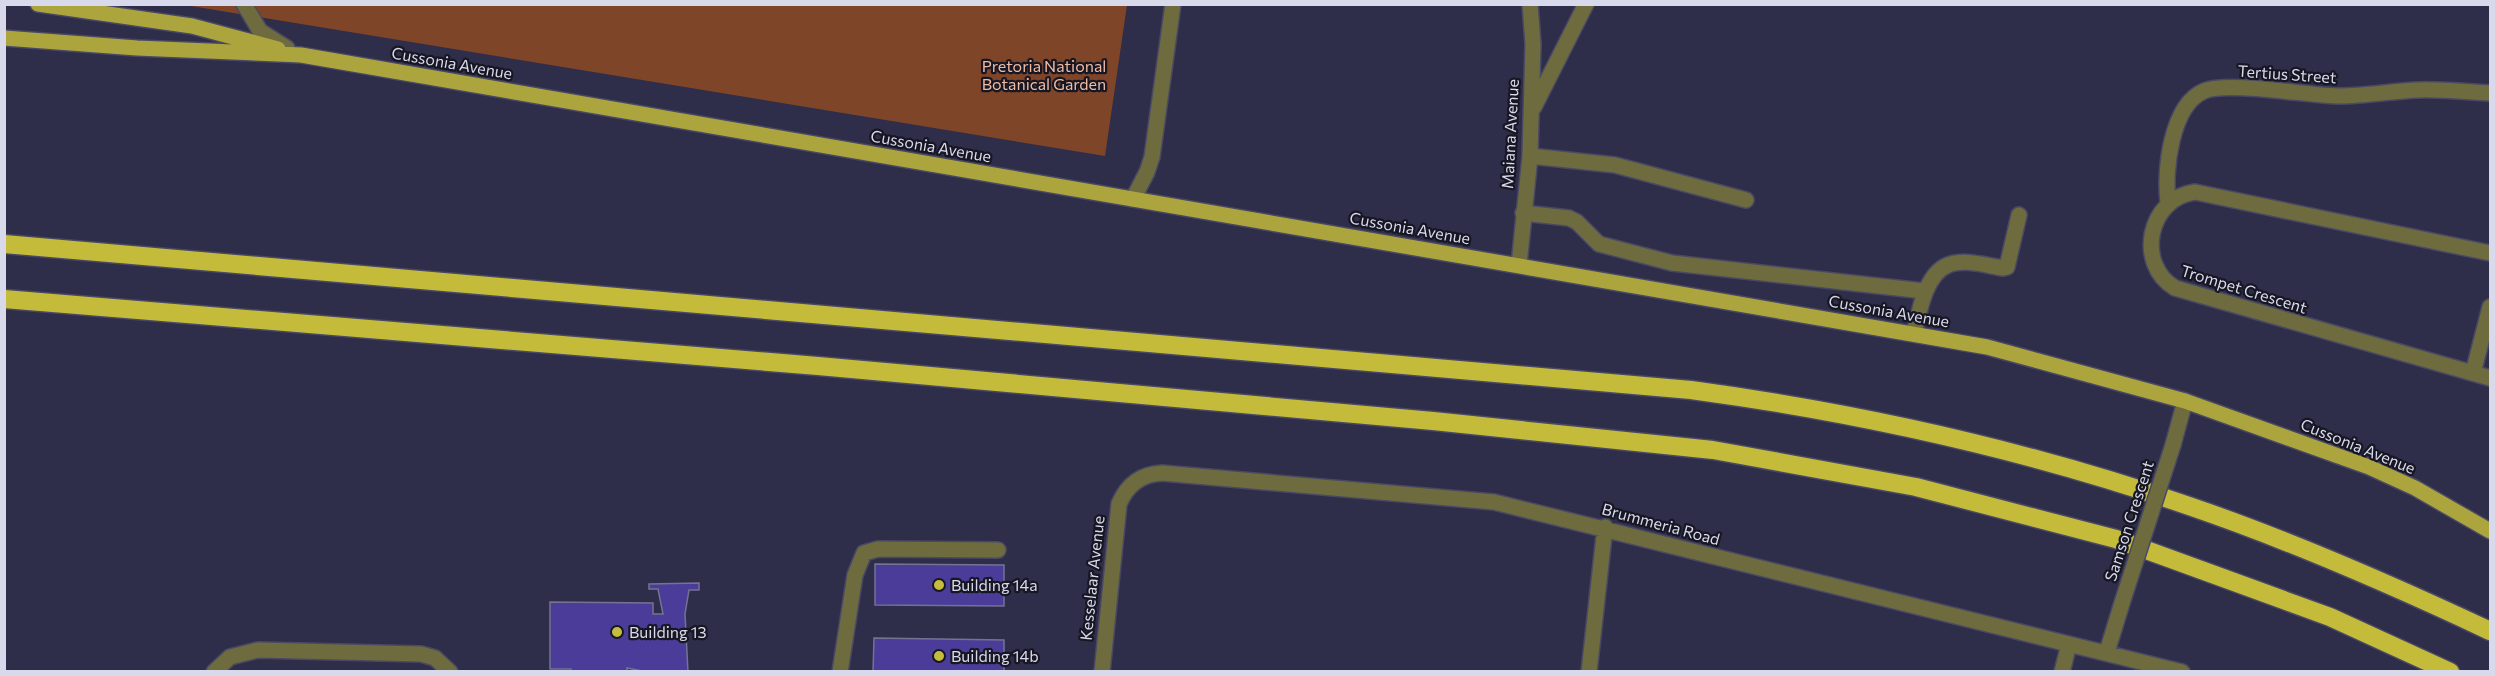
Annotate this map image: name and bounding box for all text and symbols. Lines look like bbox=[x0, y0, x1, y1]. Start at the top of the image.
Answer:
street label: Cussonia Avenue bbox=[390, 43, 514, 82]
park label: Pretoria National Botanical Garden bbox=[982, 56, 1106, 93]
street label: Tertius Street bbox=[2237, 61, 2338, 86]
street label: Maiana Avenue bbox=[1497, 79, 1522, 189]
street label: Cussonia Avenue bbox=[869, 126, 993, 165]
street label: Cussonia Avenue bbox=[1348, 208, 1472, 247]
street label: Trompet Crescent bbox=[2179, 260, 2310, 317]
street label: Cussonia Avenue bbox=[1827, 291, 1951, 330]
street label: Cussonia Avenue bbox=[2298, 414, 2418, 477]
street label: Samson Crescent bbox=[2100, 458, 2157, 584]
street label: Brummeria Road bbox=[1600, 499, 1722, 548]
street label: Kesselaar Avenue bbox=[1076, 515, 1107, 641]
place label: Building 14a bbox=[951, 575, 1038, 594]
marker: Building 14a bbox=[932, 578, 946, 592]
place label: Building 13 bbox=[629, 622, 707, 641]
marker: Building 13 bbox=[610, 625, 624, 639]
place label: Building 14b bbox=[951, 646, 1039, 665]
marker: Building 14b bbox=[932, 649, 946, 663]

